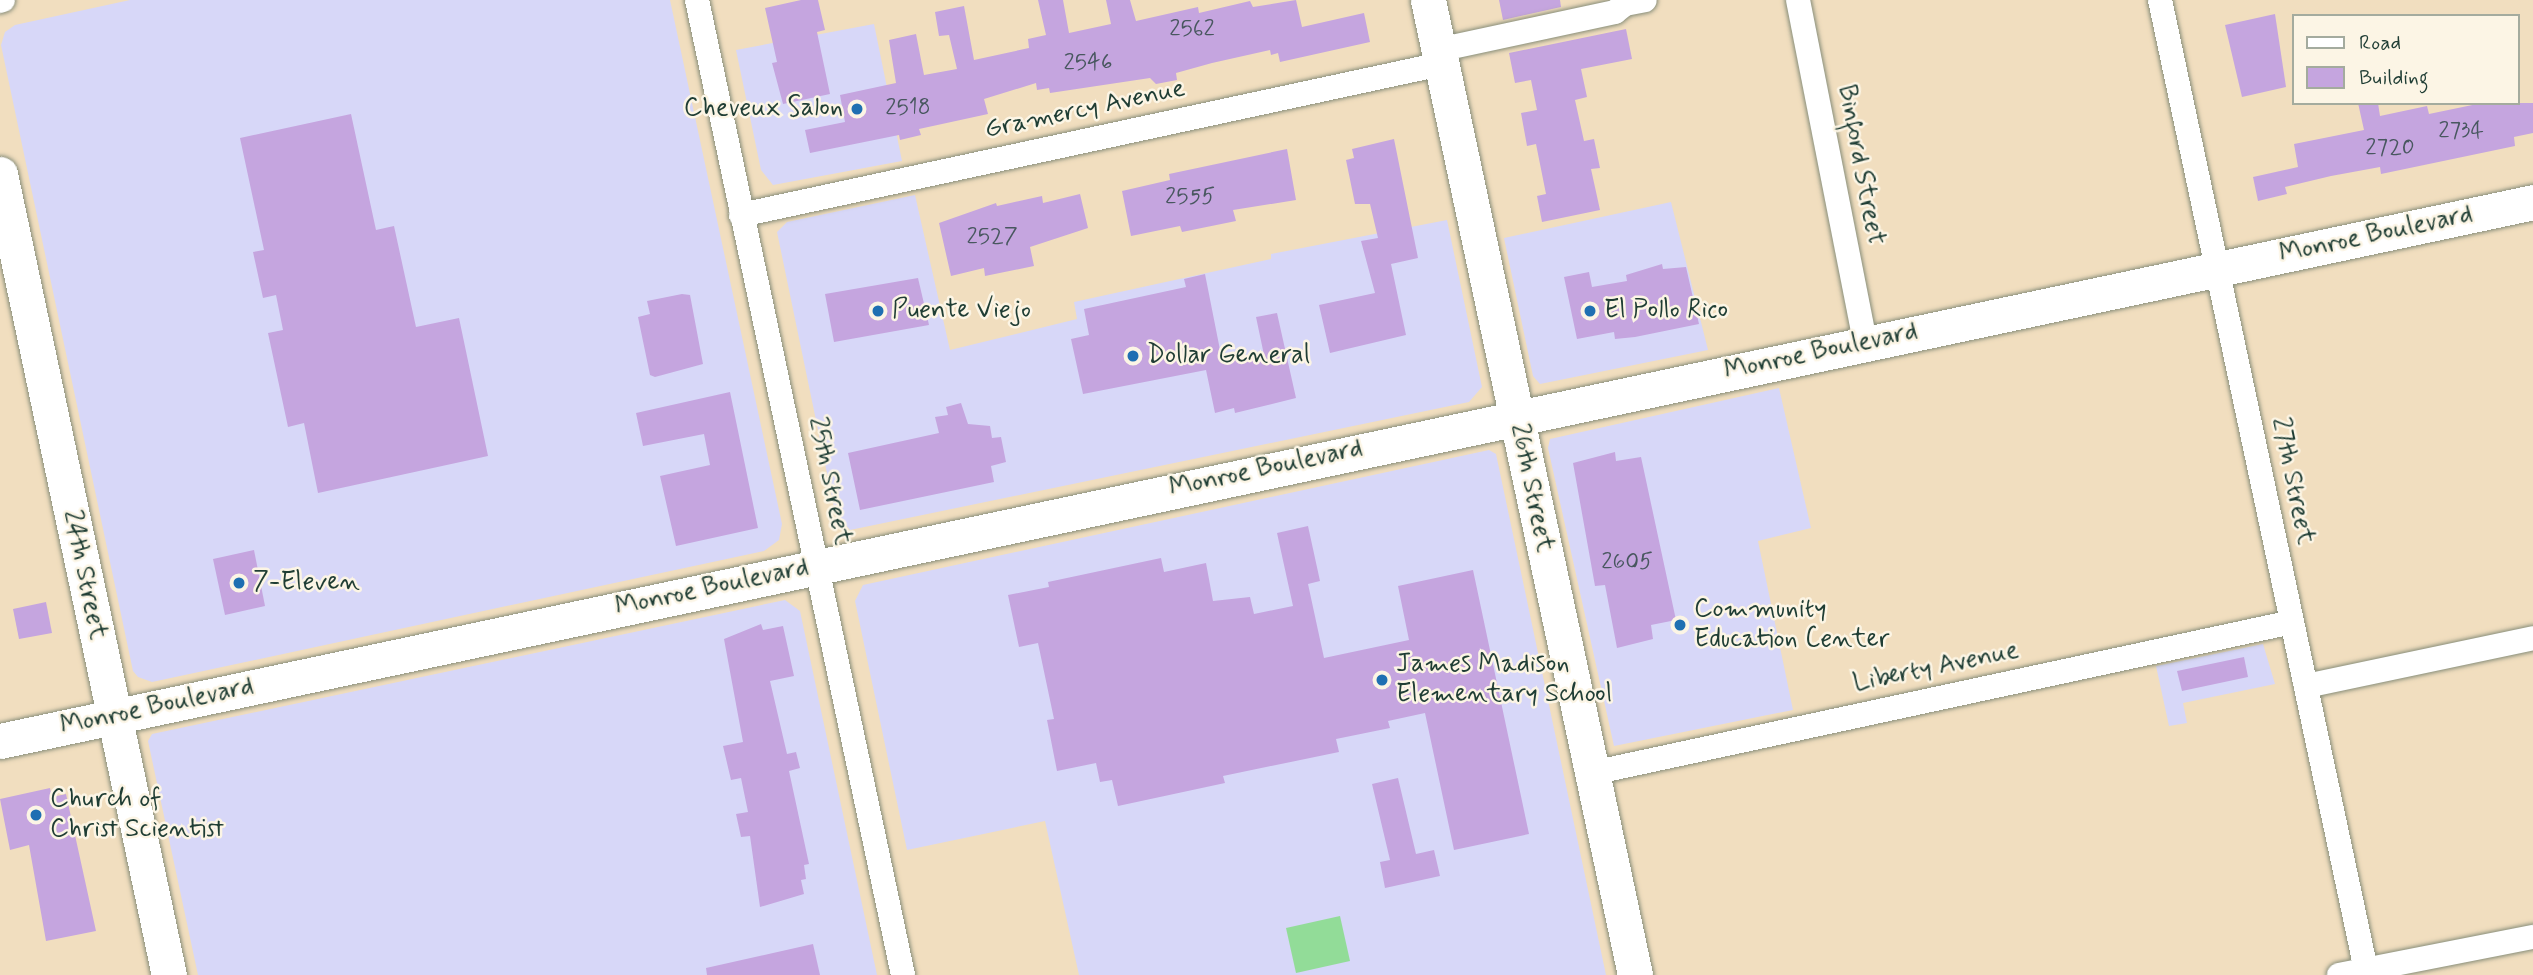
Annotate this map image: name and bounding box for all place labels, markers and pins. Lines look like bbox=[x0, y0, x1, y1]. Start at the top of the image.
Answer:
place label: Cheveux Salon bbox=[674, 93, 843, 125]
marker: Cheveux Salon bbox=[849, 101, 865, 117]
place label: Puente Viejo bbox=[892, 295, 1031, 327]
place label: El Pollo Rico bbox=[1604, 295, 1729, 327]
marker: Puente Viejo bbox=[870, 303, 886, 319]
marker: El Pollo Rico bbox=[1582, 303, 1598, 319]
place label: Dollar General bbox=[1147, 340, 1308, 372]
marker: Dollar General bbox=[1125, 348, 1141, 364]
place label: 7-Eleven bbox=[253, 567, 360, 599]
marker: 7-Eleven bbox=[231, 575, 247, 591]
place label: Community Education Center bbox=[1694, 594, 1885, 656]
marker: Community Education Center bbox=[1672, 617, 1688, 633]
place label: James Madison Elementary School bbox=[1396, 649, 1612, 710]
marker: James Madison Elementary School bbox=[1374, 672, 1390, 688]
place label: Church of Christ Scientist bbox=[50, 784, 224, 846]
marker: Church of Christ Scientist bbox=[28, 807, 44, 823]

